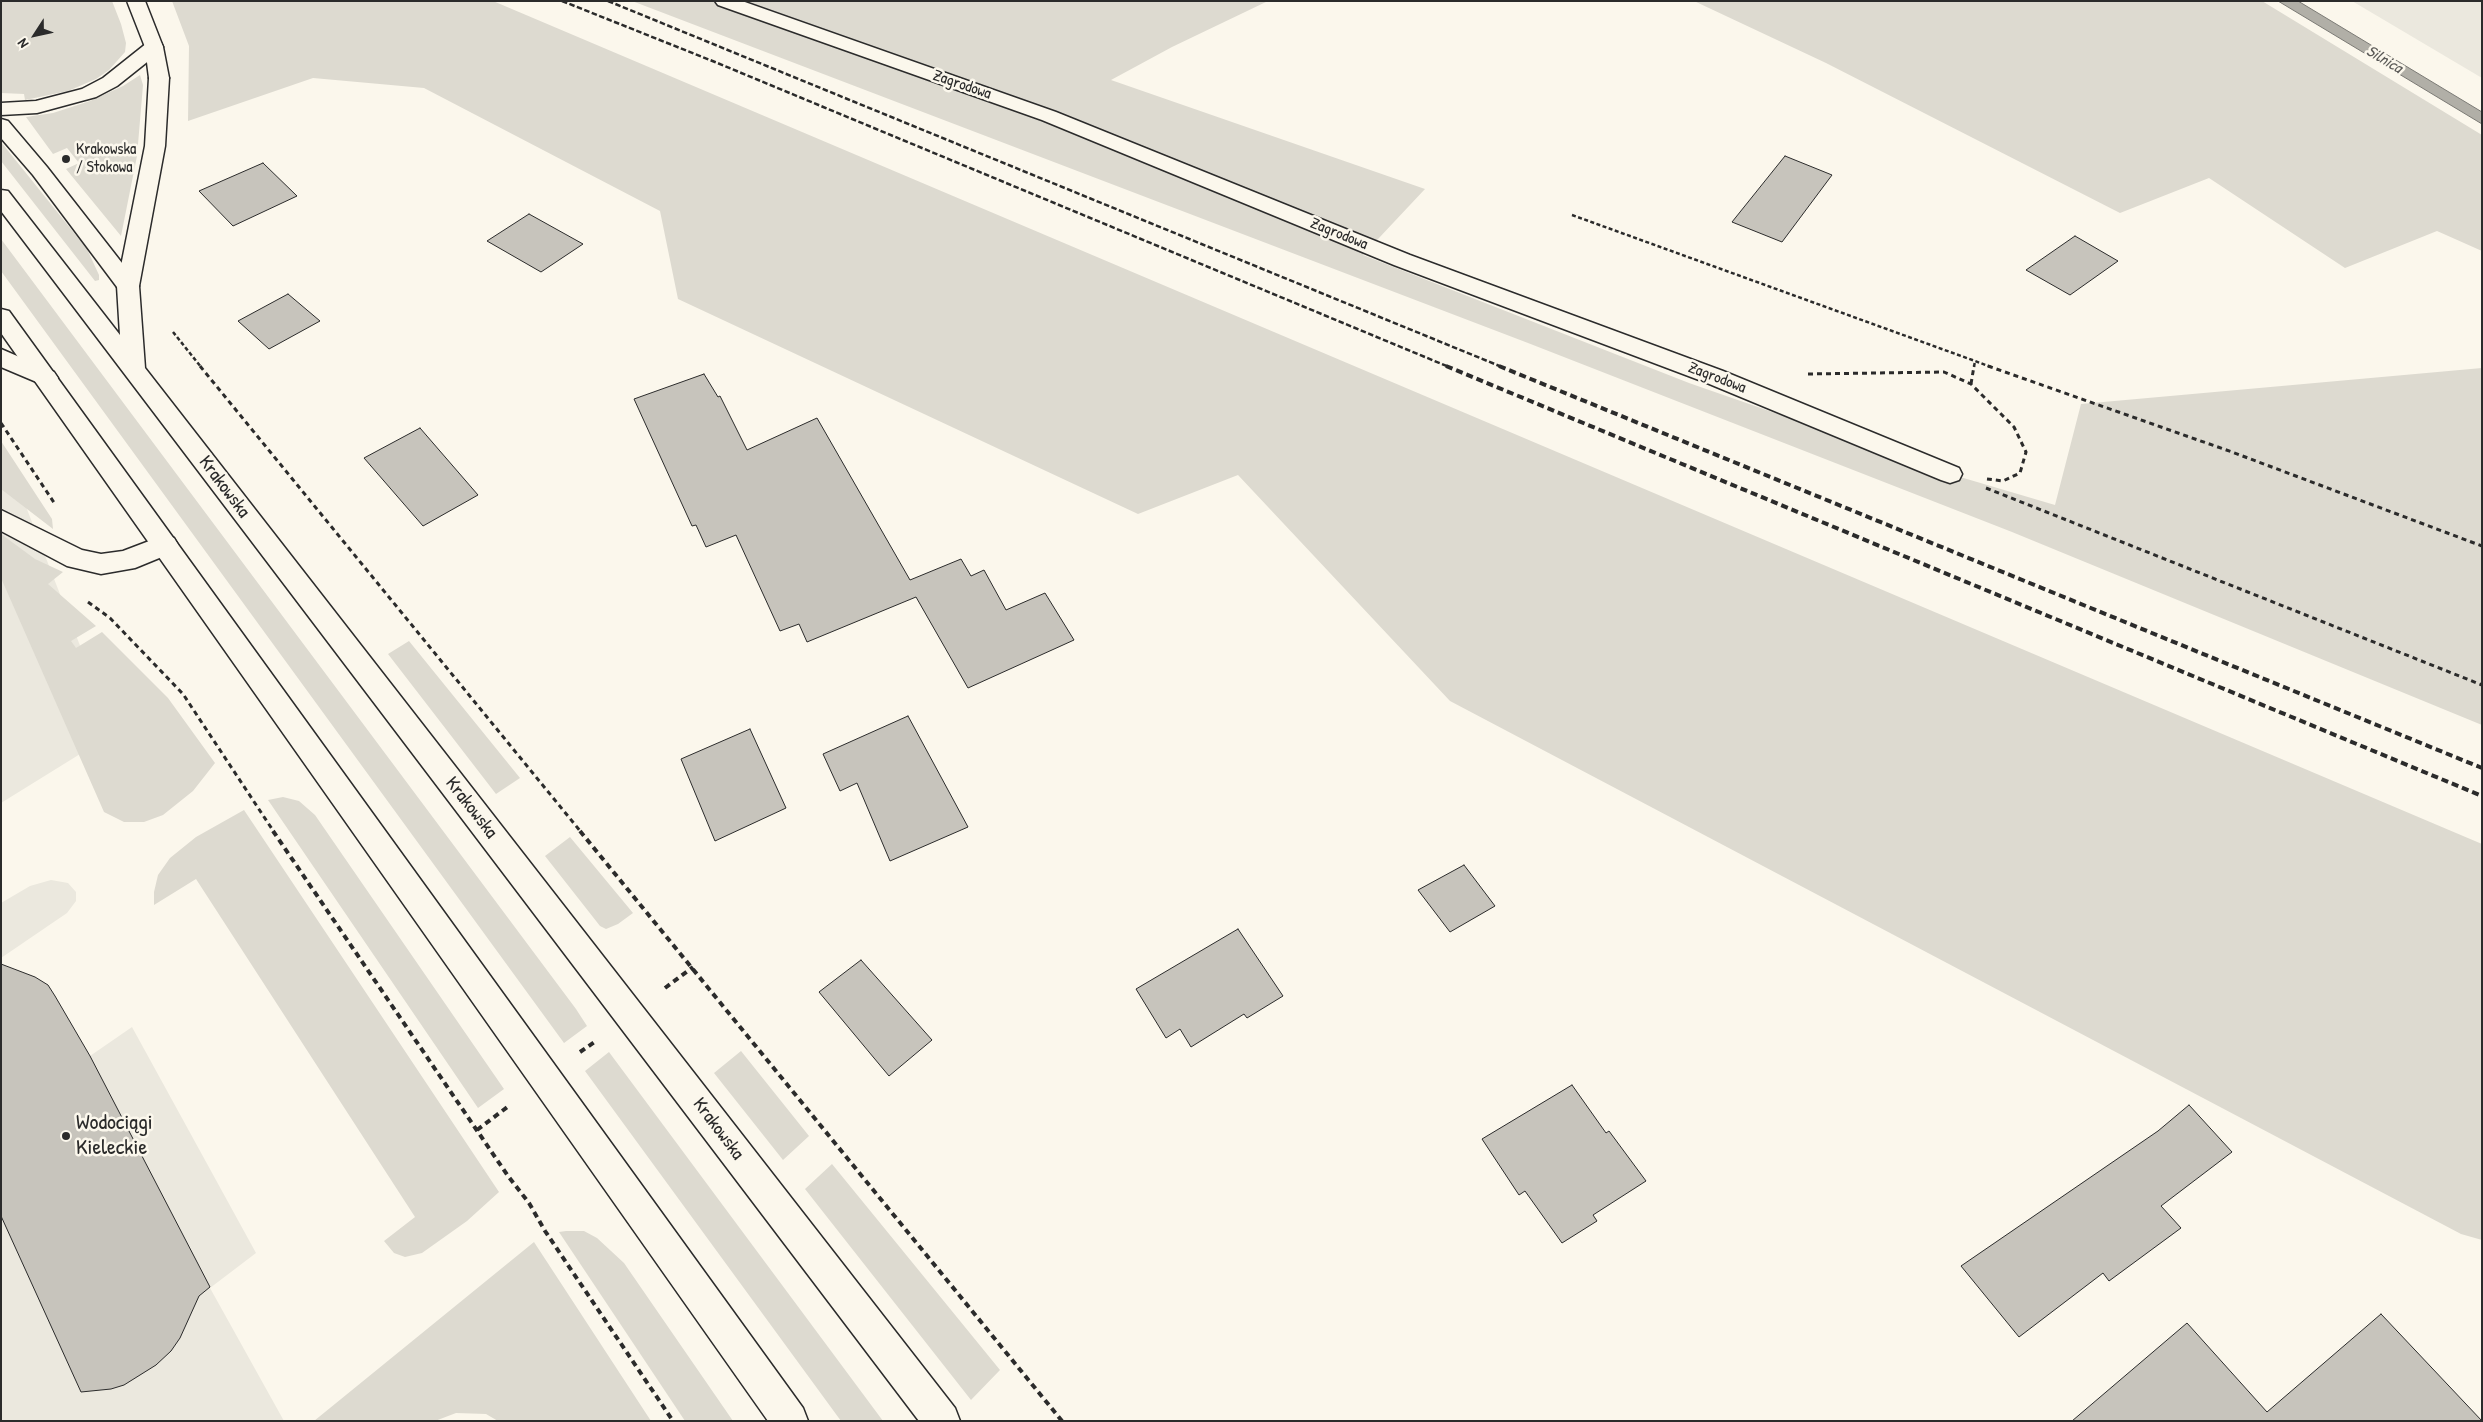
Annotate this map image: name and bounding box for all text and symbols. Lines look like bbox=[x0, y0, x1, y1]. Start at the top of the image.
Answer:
north arrow bbox=[10, 10, 60, 60]
text: N bbox=[12, 35, 32, 52]
water label: Silnica bbox=[2363, 42, 2405, 78]
street label: Zagrodowa bbox=[930, 66, 994, 104]
place label: Krakowska / Stokowa bbox=[76, 140, 136, 178]
marker: Krakowska / Stokowa bbox=[60, 153, 72, 165]
street label: Zagrodowa bbox=[1307, 214, 1371, 254]
street label: Zagrodowa bbox=[1685, 358, 1749, 398]
street label: Krakowska bbox=[193, 452, 255, 522]
street label: Krakowska bbox=[440, 773, 502, 843]
street label: Krakowska bbox=[687, 1094, 749, 1164]
place label: Wodociągi Kieleckie bbox=[76, 1110, 153, 1162]
marker: Wodociągi Kieleckie bbox=[60, 1130, 72, 1142]

